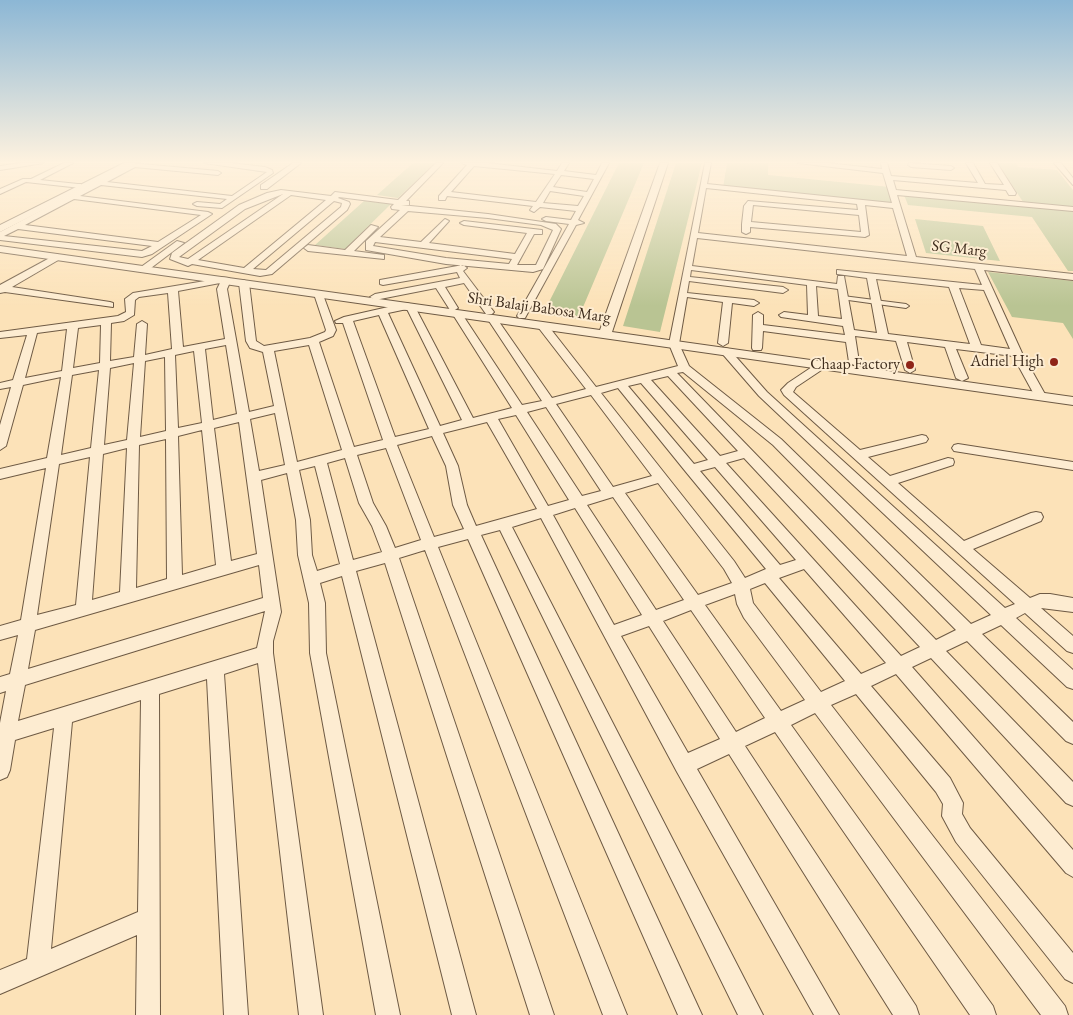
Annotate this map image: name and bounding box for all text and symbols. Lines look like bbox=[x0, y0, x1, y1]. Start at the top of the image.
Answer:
street label: SG Marg bbox=[931, 237, 987, 261]
street label: Shri Balaji Babosa Marg bbox=[466, 288, 612, 328]
place label: Adriel High bbox=[970, 352, 1044, 372]
place label: Chaap Factory bbox=[810, 355, 900, 375]
marker: Adriel High bbox=[1048, 356, 1060, 368]
marker: Chaap Factory bbox=[904, 359, 916, 371]

